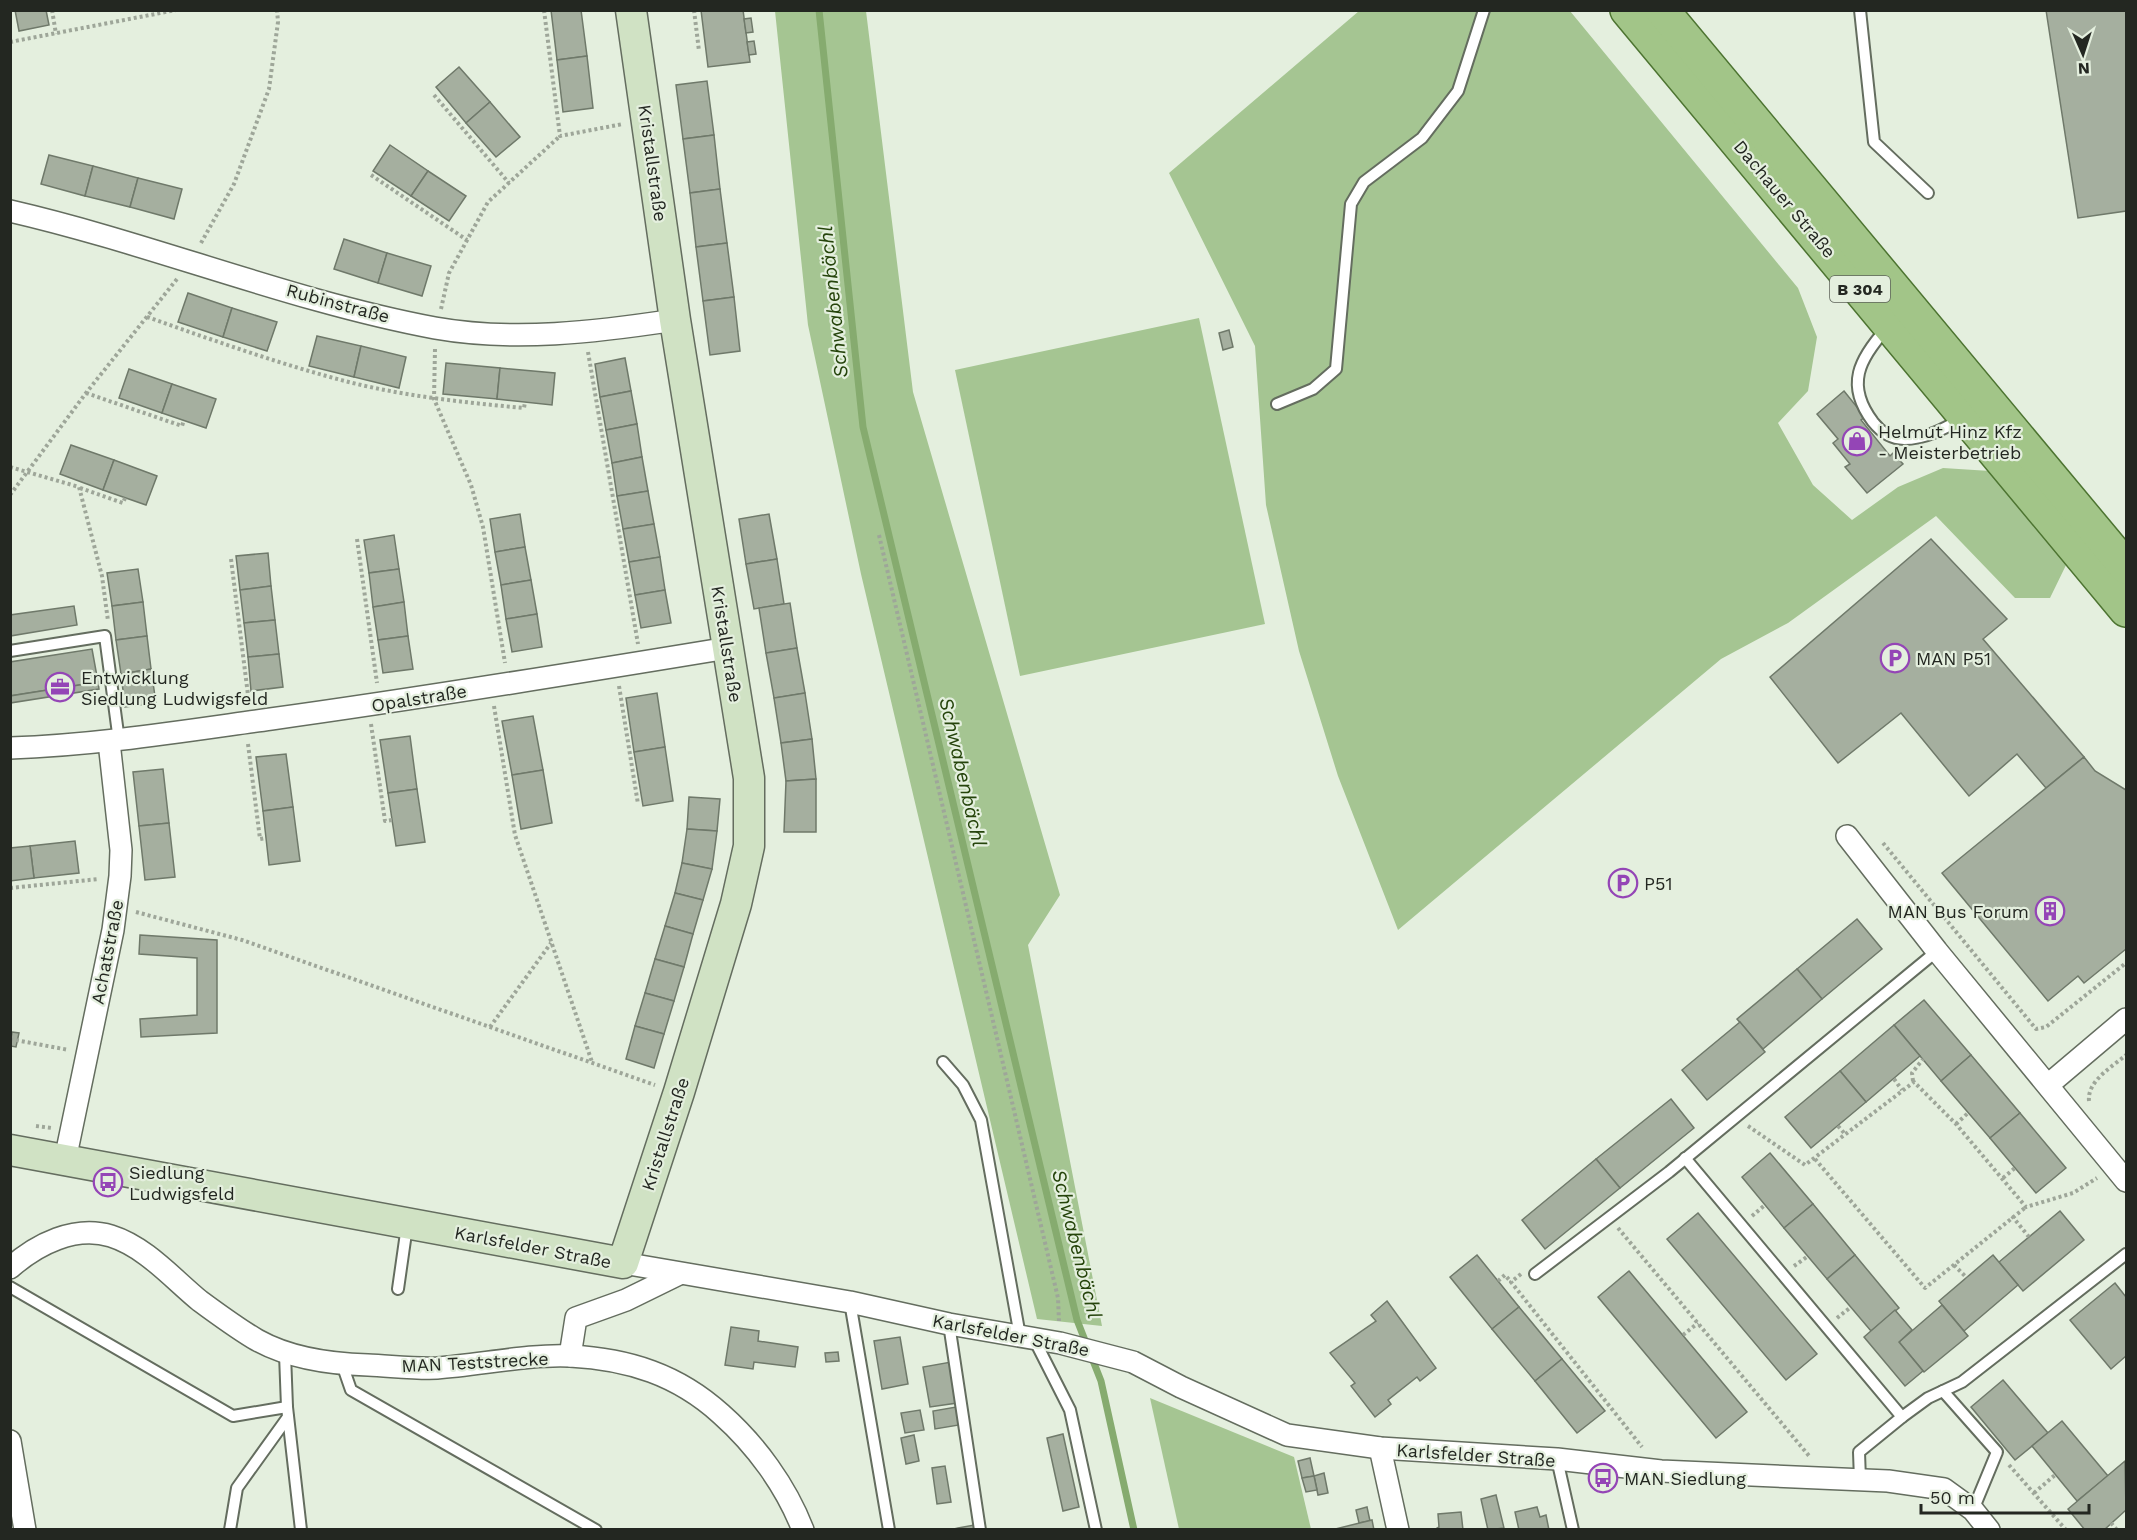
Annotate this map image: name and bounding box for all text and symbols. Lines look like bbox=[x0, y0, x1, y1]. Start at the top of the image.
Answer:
north arrow bbox=[2053, 24, 2113, 84]
text: N bbox=[2077, 59, 2090, 78]
street label: Kristallstraße bbox=[634, 103, 672, 223]
street label: Dachauer Straße bbox=[1730, 136, 1840, 262]
water label: Schwabenbächl bbox=[813, 225, 853, 379]
road number: B 304 bbox=[1830, 276, 1890, 302]
street label: Rubinstraße bbox=[284, 279, 392, 327]
place label: Helmut Hinz Kfz - Meisterbetrieb bbox=[1878, 421, 2022, 463]
shop icon: Helmut Hinz Kfz - Meisterbetrieb bbox=[1841, 425, 1873, 457]
street label: Kristallstraße bbox=[707, 584, 747, 704]
parking icon: MAN P51 bbox=[1879, 642, 1911, 674]
place label: MAN P51 bbox=[1916, 648, 1991, 669]
place label: Entwicklung Siedlung Ludwigsfeld bbox=[81, 667, 268, 709]
office icon: Entwicklung Siedlung Ludwigsfeld bbox=[44, 671, 76, 703]
street label: Opalstraße bbox=[370, 680, 468, 716]
water label: Schwabenbächl bbox=[934, 695, 992, 849]
parking icon: P51 bbox=[1607, 867, 1639, 899]
place label: P51 bbox=[1644, 873, 1672, 894]
building icon: MAN Bus Forum bbox=[2034, 895, 2066, 927]
street label: Achatstraße bbox=[87, 898, 127, 1006]
place label: MAN Bus Forum bbox=[1888, 901, 2029, 922]
street label: Kristallstraße bbox=[637, 1075, 693, 1193]
place label: Siedlung Ludwigsfeld bbox=[129, 1162, 235, 1204]
bus stop icon: Siedlung Ludwigsfeld bbox=[92, 1166, 124, 1198]
water label: Schwabenbächl bbox=[1047, 1167, 1107, 1321]
street label: Karlsfelder Straße bbox=[453, 1221, 613, 1273]
street label: Karlsfelder Straße bbox=[931, 1309, 1091, 1361]
street label: MAN Teststrecke bbox=[401, 1348, 549, 1376]
street label: Karlsfelder Straße bbox=[1396, 1439, 1556, 1471]
bus stop icon: MAN Siedlung bbox=[1587, 1462, 1619, 1494]
place label: MAN Siedlung bbox=[1624, 1468, 1746, 1489]
scale bar bbox=[1921, 1477, 2089, 1515]
text: 50 m bbox=[1930, 1487, 1975, 1508]

